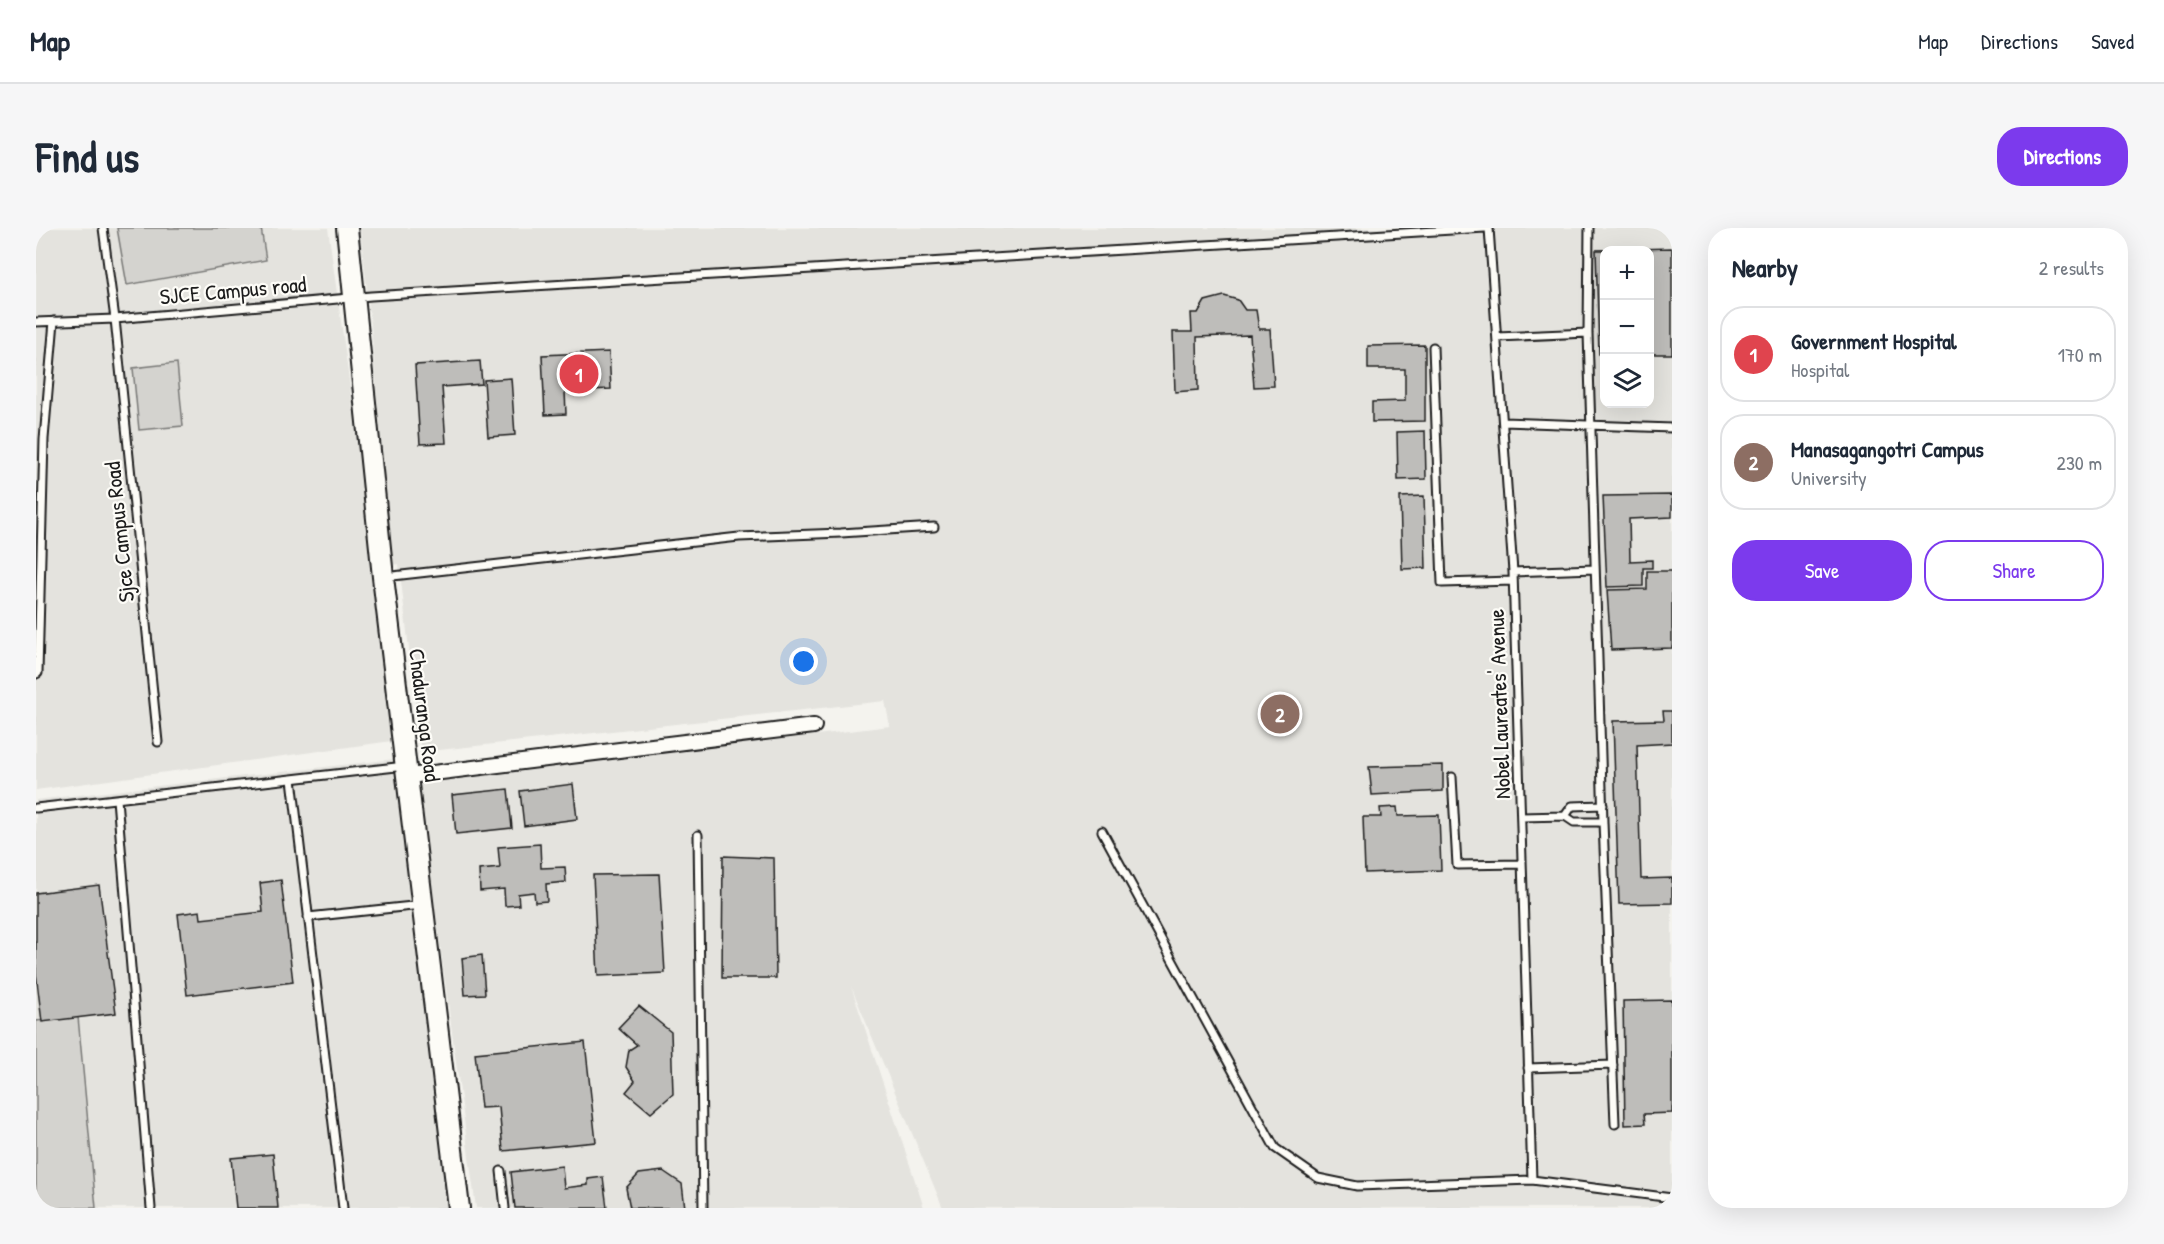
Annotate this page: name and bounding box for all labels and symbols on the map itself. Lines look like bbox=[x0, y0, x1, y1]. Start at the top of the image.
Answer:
street label: SJCE Campus road bbox=[158, 269, 308, 311]
pin: 1 bbox=[560, 352, 598, 396]
street label: Sjce Campus Road bbox=[97, 460, 141, 604]
street label: Nobel Laureates' Avenue bbox=[1481, 608, 1517, 799]
street label: Chaduranga Road bbox=[402, 647, 448, 784]
your location bbox=[789, 647, 818, 676]
pin: 2 bbox=[1260, 692, 1300, 736]

